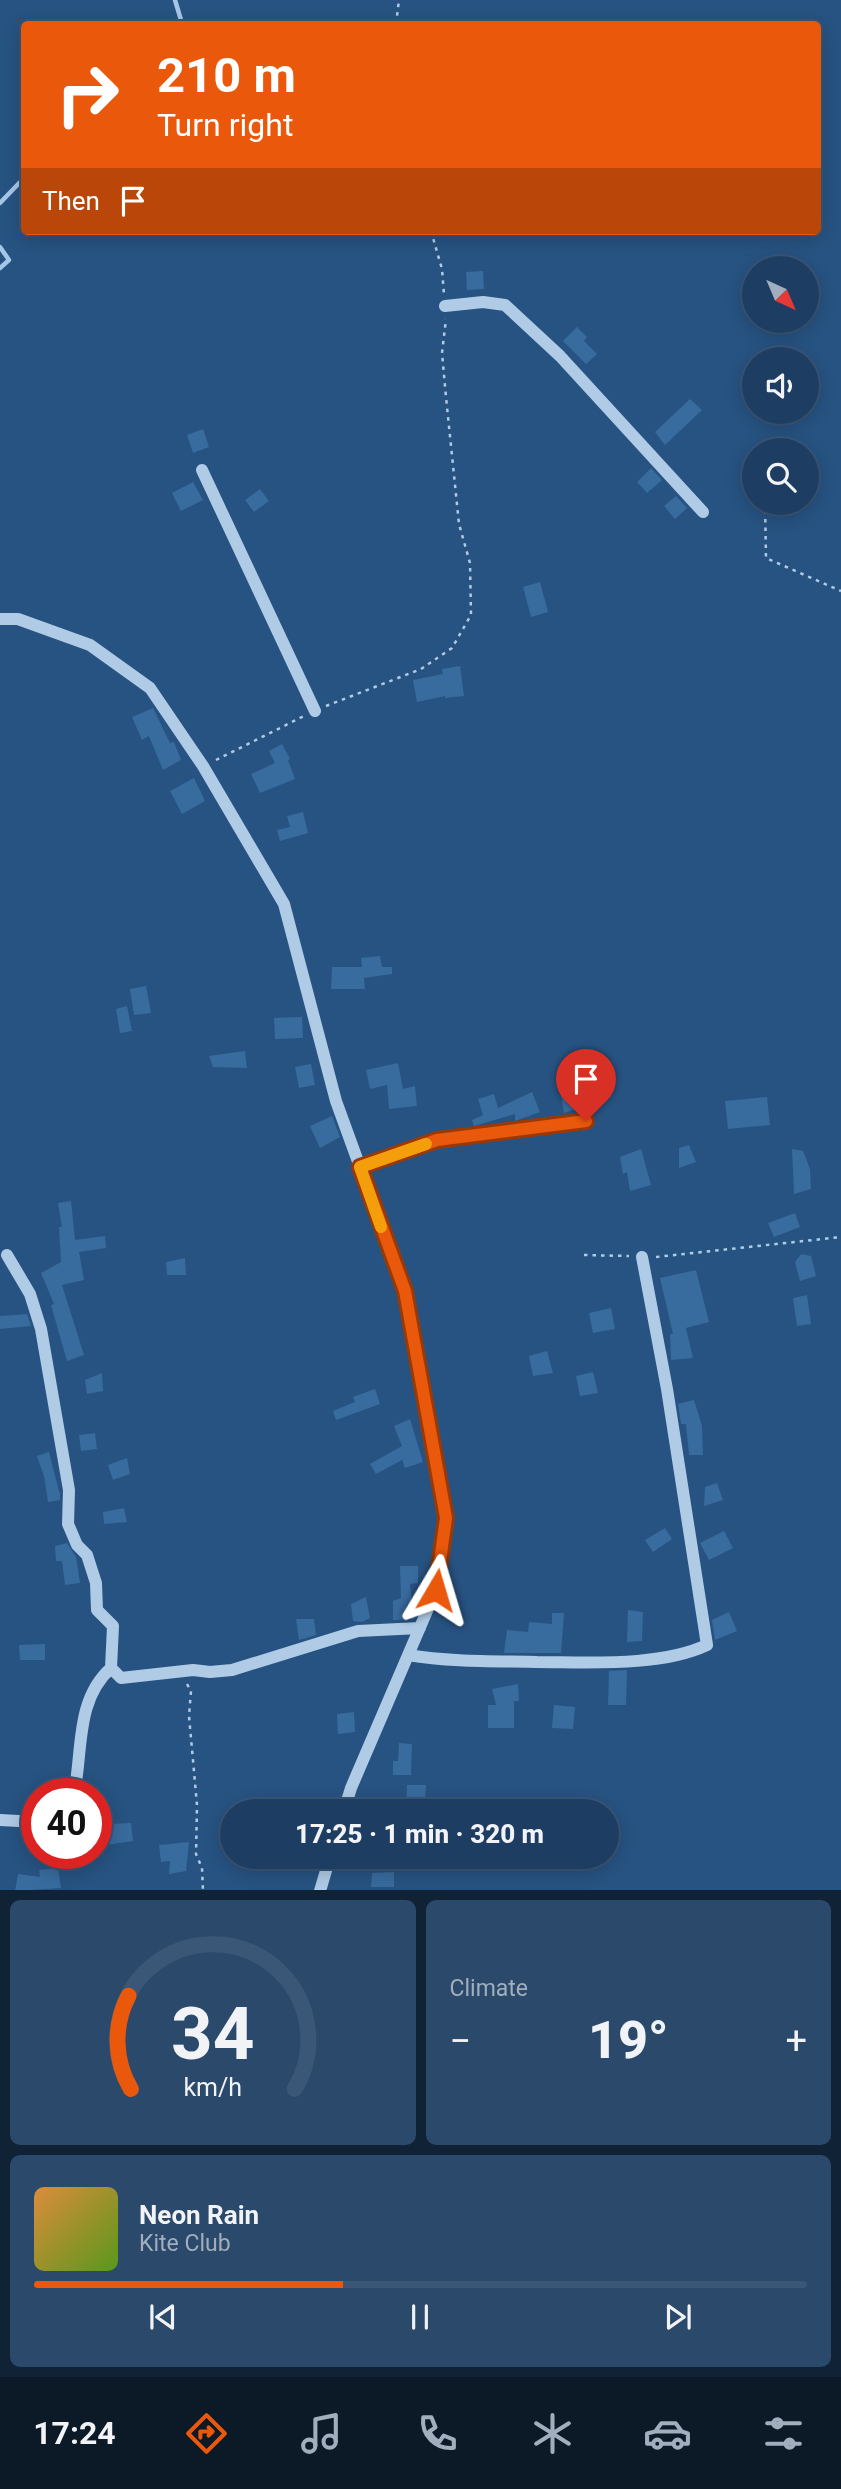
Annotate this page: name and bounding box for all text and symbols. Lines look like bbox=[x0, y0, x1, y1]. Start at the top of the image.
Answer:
text: 210 m bbox=[157, 47, 296, 104]
icon: right bbox=[42, 49, 133, 140]
text: Turn right bbox=[157, 106, 293, 144]
icon: arrive bbox=[114, 182, 152, 220]
text: Then bbox=[42, 186, 100, 216]
north arrow bbox=[742, 256, 819, 332]
map controls bbox=[742, 256, 819, 515]
button: sound bbox=[742, 347, 819, 424]
button: search bbox=[742, 438, 819, 515]
pin bbox=[556, 1049, 616, 1121]
icon: arrive bbox=[567, 1060, 605, 1098]
position arrow bbox=[399, 1553, 473, 1627]
speed limit sign: 40 bbox=[21, 1778, 112, 1869]
text: 17:25 · 1 min · 320 m bbox=[295, 1819, 544, 1849]
text: Climate bbox=[450, 1975, 528, 2002]
text: 34 bbox=[171, 1991, 255, 2077]
text: 19° bbox=[588, 2010, 669, 2071]
text: − bbox=[450, 2019, 471, 2063]
text: + bbox=[785, 2019, 807, 2063]
text: km/h bbox=[183, 2072, 242, 2101]
text: Neon Rain bbox=[139, 2200, 259, 2230]
text: Kite Club bbox=[139, 2230, 231, 2257]
icon: previous bbox=[144, 2298, 182, 2336]
icon: pause bbox=[401, 2298, 439, 2336]
icon: next bbox=[659, 2298, 697, 2336]
icon: directions bbox=[182, 2409, 231, 2458]
icon: music bbox=[297, 2409, 346, 2458]
icon: phone bbox=[413, 2409, 462, 2458]
icon: climate bbox=[528, 2409, 577, 2458]
icon: car bbox=[643, 2409, 692, 2458]
icon: filters bbox=[759, 2409, 808, 2458]
text: 17:24 bbox=[33, 2414, 116, 2452]

